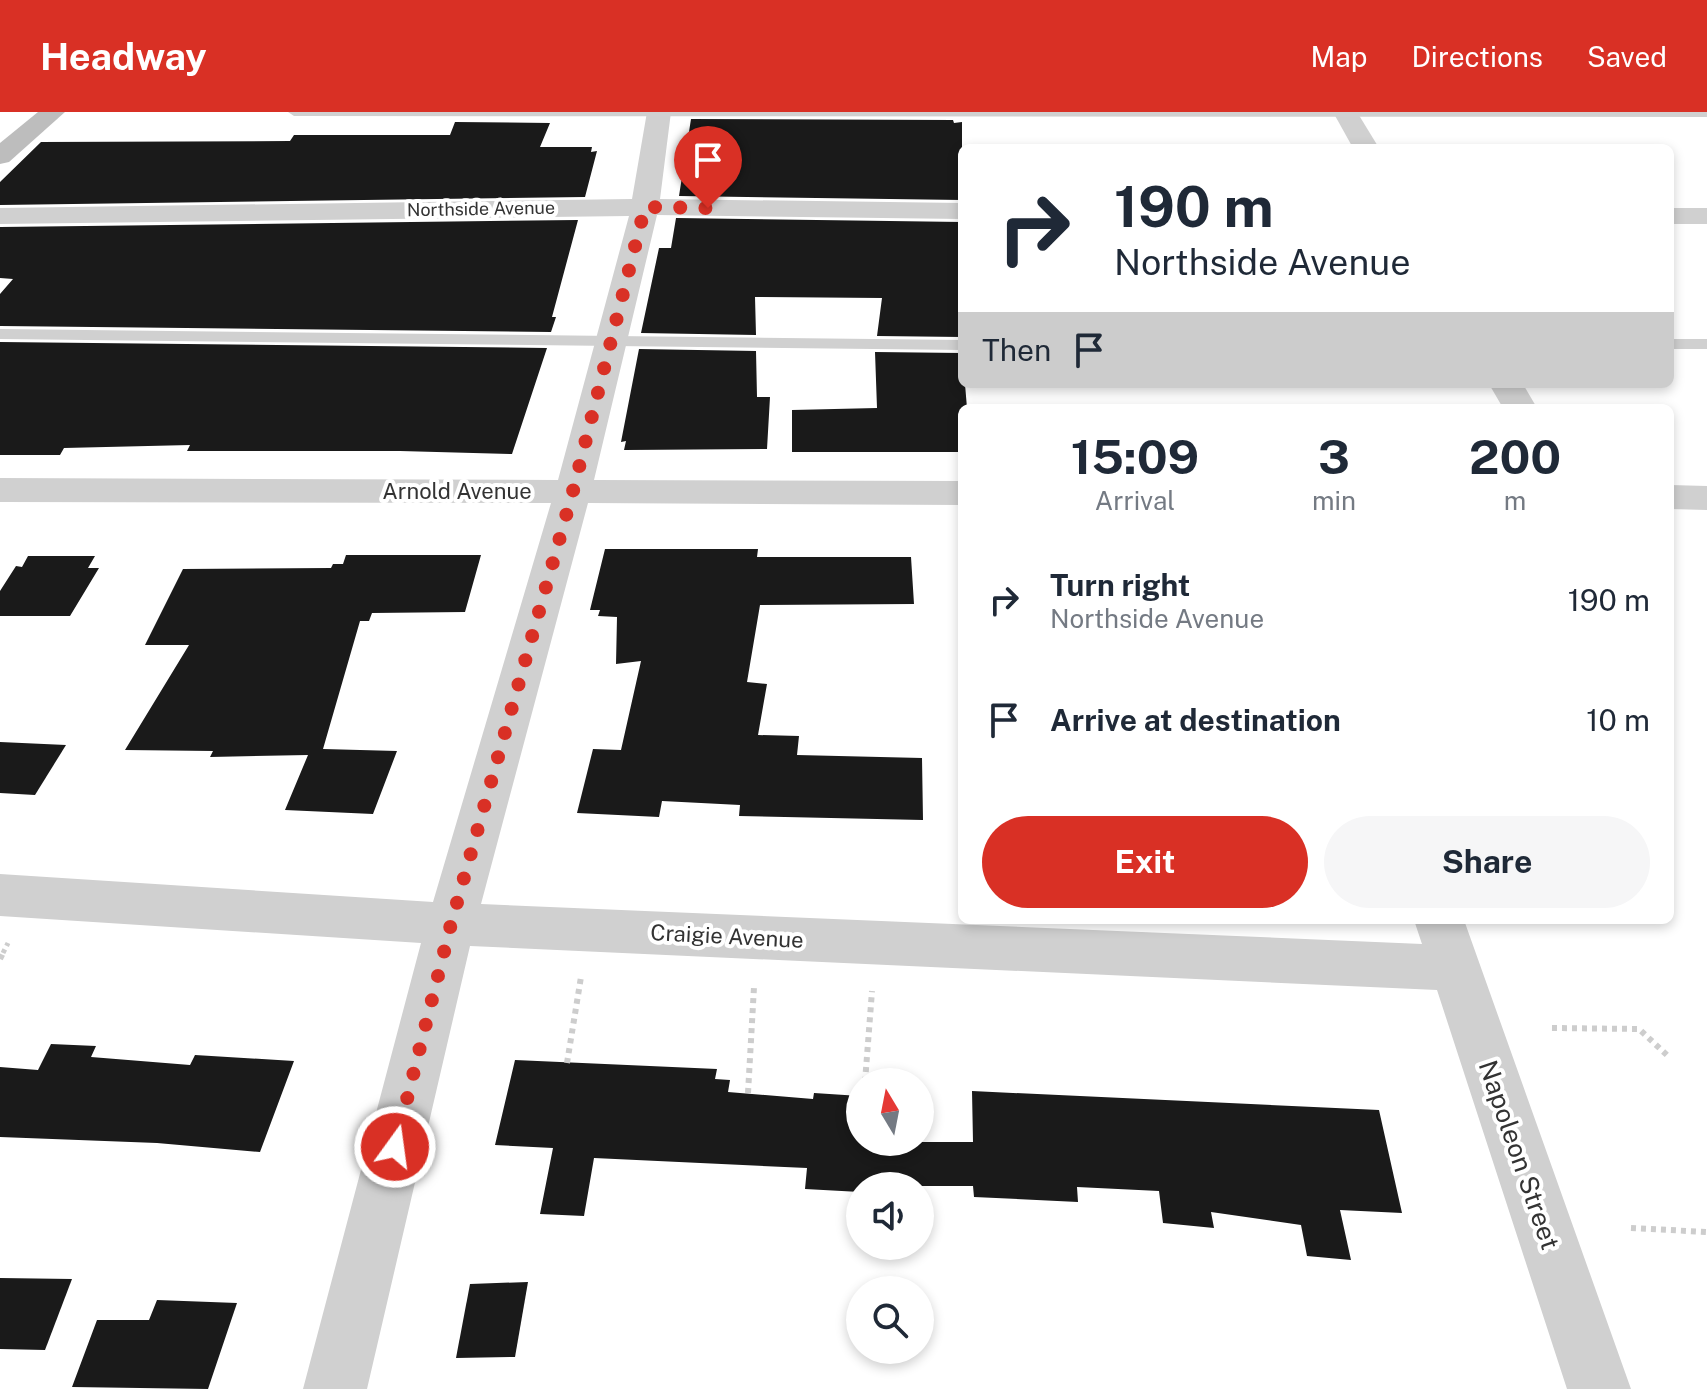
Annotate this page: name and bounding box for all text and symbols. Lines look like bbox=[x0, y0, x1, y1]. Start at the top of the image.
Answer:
text: Headway bbox=[40, 34, 207, 79]
text: Map bbox=[1311, 40, 1367, 73]
text: Directions bbox=[1411, 40, 1543, 73]
text: Saved bbox=[1587, 40, 1667, 73]
pin bbox=[674, 126, 742, 208]
icon: arrive bbox=[686, 138, 730, 182]
text: 190 m bbox=[1114, 174, 1274, 240]
icon: right bbox=[982, 176, 1086, 280]
street label: Northside Avenue bbox=[407, 197, 555, 220]
text: Northside Avenue bbox=[1114, 241, 1411, 283]
icon: arrive bbox=[1067, 328, 1111, 372]
text: Then bbox=[982, 332, 1051, 368]
text: 15:09 bbox=[1071, 428, 1199, 485]
text: 3 bbox=[1318, 428, 1350, 485]
text: 200 bbox=[1469, 428, 1561, 485]
street label: Arnold Avenue bbox=[382, 478, 532, 504]
text: Arrival bbox=[1095, 485, 1175, 516]
text: min bbox=[1312, 485, 1356, 516]
text: m bbox=[1504, 485, 1526, 516]
text: Turn right bbox=[1050, 567, 1190, 603]
icon: right bbox=[982, 578, 1026, 622]
text: 190 m bbox=[1568, 582, 1650, 618]
text: Northside Avenue bbox=[1050, 603, 1264, 634]
icon: arrive bbox=[982, 698, 1026, 742]
text: Arrive at destination bbox=[1050, 702, 1341, 738]
text: 10 m bbox=[1586, 702, 1650, 738]
button: Exit bbox=[982, 816, 1308, 908]
button: Share bbox=[1324, 816, 1650, 908]
street label: Craigie Avenue bbox=[650, 919, 804, 953]
street label: Napoleon Street bbox=[1473, 1056, 1566, 1253]
north arrow bbox=[846, 1068, 934, 1156]
map controls bbox=[846, 1068, 934, 1364]
position arrow bbox=[353, 1105, 437, 1189]
button: sound bbox=[846, 1172, 934, 1260]
button: search bbox=[846, 1276, 934, 1364]

